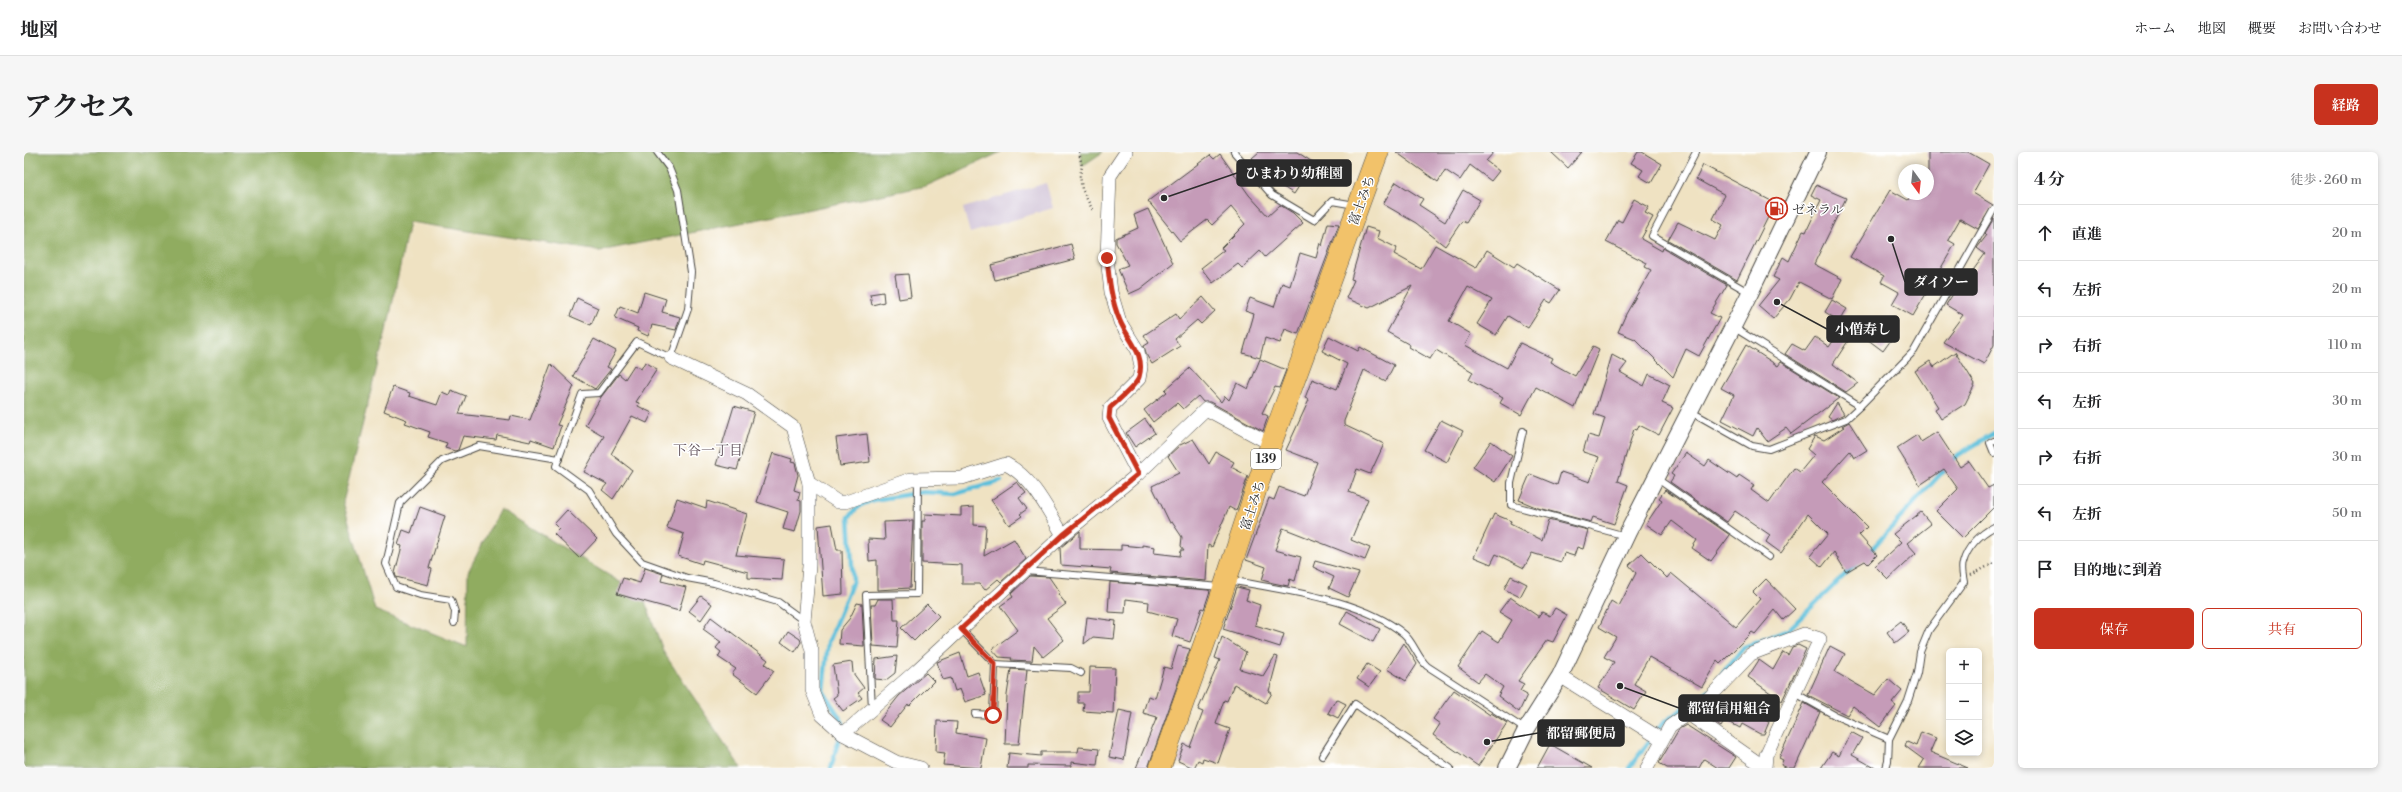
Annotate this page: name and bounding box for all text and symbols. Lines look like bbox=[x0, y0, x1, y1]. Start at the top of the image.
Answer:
text: 地図 bbox=[20, 18, 58, 42]
text: ホーム bbox=[2134, 20, 2176, 38]
text: 地図 bbox=[2198, 20, 2226, 38]
text: 概要 bbox=[2248, 20, 2276, 38]
text: お問い合わせ bbox=[2298, 20, 2382, 38]
button: 経路 bbox=[2314, 84, 2378, 125]
text: アクセス bbox=[24, 90, 135, 125]
callout: ひまわり幼稚園 bbox=[1237, 160, 1351, 186]
north arrow bbox=[1898, 164, 1934, 200]
text: ひまわり幼稚園 bbox=[1245, 165, 1343, 183]
text: 4 分 bbox=[2034, 169, 2065, 191]
text: 徒歩 · 260 m bbox=[2291, 172, 2362, 188]
street label: 富士みち bbox=[1346, 173, 1378, 228]
fuel station icon: ゼネラル bbox=[1764, 196, 1790, 222]
place label: ゼネラル bbox=[1792, 202, 1844, 218]
icon: ahead bbox=[2034, 222, 2056, 244]
text: 直進 bbox=[2072, 225, 2102, 244]
text: 20 m bbox=[2332, 225, 2362, 241]
route end bbox=[1098, 249, 1116, 267]
callout: ダイソー bbox=[1905, 269, 1977, 295]
text: ダイソー bbox=[1913, 274, 1969, 292]
icon: left bbox=[2034, 278, 2056, 300]
text: 左折 bbox=[2072, 281, 2102, 300]
text: 20 m bbox=[2332, 281, 2362, 297]
callout: 小僧寿し bbox=[1827, 316, 1899, 342]
text: 小僧寿し bbox=[1835, 321, 1891, 339]
icon: right bbox=[2034, 334, 2056, 356]
text: 右折 bbox=[2072, 337, 2102, 356]
text: 110 m bbox=[2328, 337, 2362, 353]
icon: left bbox=[2034, 390, 2056, 412]
text: 左折 bbox=[2072, 393, 2102, 412]
text: 30 m bbox=[2332, 393, 2362, 409]
district label: 下谷一丁目 bbox=[673, 442, 743, 460]
icon: right bbox=[2034, 446, 2056, 468]
road number: 139 bbox=[1251, 449, 1281, 469]
text: 右折 bbox=[2072, 449, 2102, 468]
text: 30 m bbox=[2332, 449, 2362, 465]
street label: 富士みち bbox=[1237, 478, 1269, 533]
icon: left bbox=[2034, 502, 2056, 524]
text: 左折 bbox=[2072, 505, 2102, 524]
text: 50 m bbox=[2332, 505, 2362, 521]
icon: arrive bbox=[2034, 558, 2056, 580]
text: 目的地に到着 bbox=[2072, 561, 2162, 580]
button: 保存 bbox=[2034, 608, 2194, 649]
button: 共有 bbox=[2202, 608, 2362, 649]
map controls bbox=[1946, 648, 1982, 756]
button: + bbox=[1946, 648, 1982, 684]
button: − bbox=[1946, 684, 1982, 720]
callout: 都留信用組合 bbox=[1679, 695, 1779, 721]
text: 都留信用組合 bbox=[1687, 700, 1771, 718]
route start bbox=[984, 706, 1002, 724]
callout: 都留郵便局 bbox=[1538, 720, 1624, 746]
button: layers bbox=[1946, 720, 1982, 756]
text: 都留郵便局 bbox=[1546, 725, 1616, 743]

